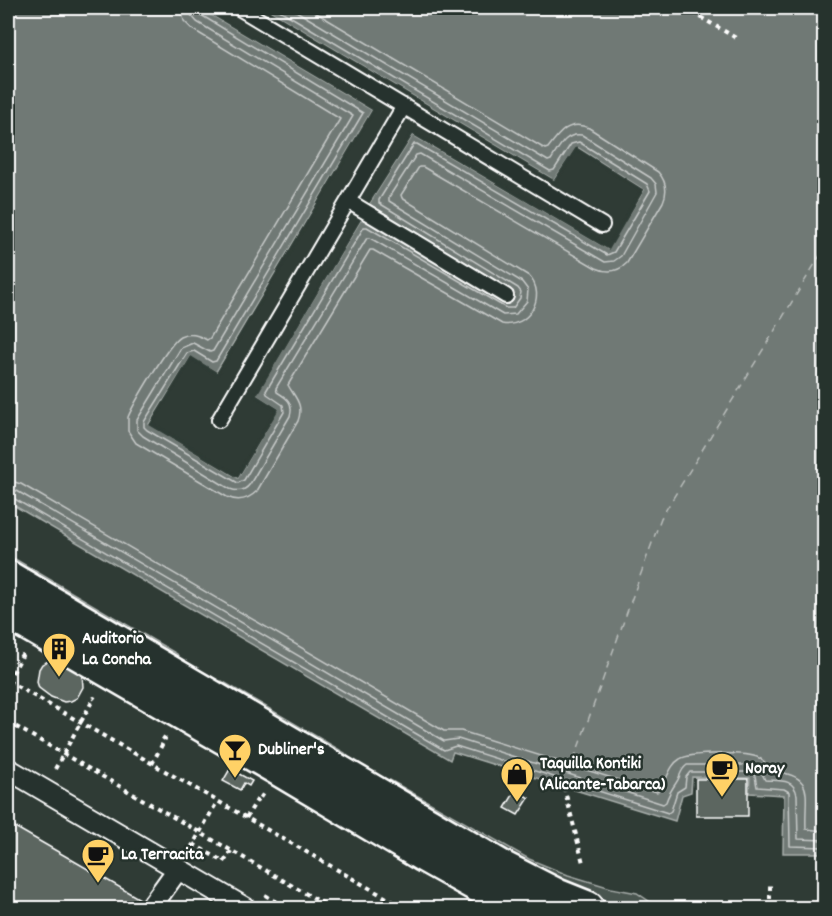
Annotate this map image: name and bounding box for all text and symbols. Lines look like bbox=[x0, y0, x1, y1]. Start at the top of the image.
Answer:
place label: Auditorio La Concha bbox=[82, 627, 152, 673]
building icon: Auditorio La Concha bbox=[41, 631, 77, 678]
bar icon: Dubliner's bbox=[217, 732, 253, 779]
place label: Dubliner's bbox=[258, 738, 325, 763]
cafe icon: Noray bbox=[704, 751, 740, 798]
place label: Taquilla Kontiki (Alicante-Tabarca) bbox=[540, 752, 666, 798]
shop icon: Taquilla Kontiki (Alicante-Tabarca) bbox=[499, 756, 535, 803]
place label: Noray bbox=[745, 757, 785, 782]
cafe icon: La Terracita bbox=[80, 837, 116, 884]
place label: La Terracita bbox=[121, 843, 204, 868]

